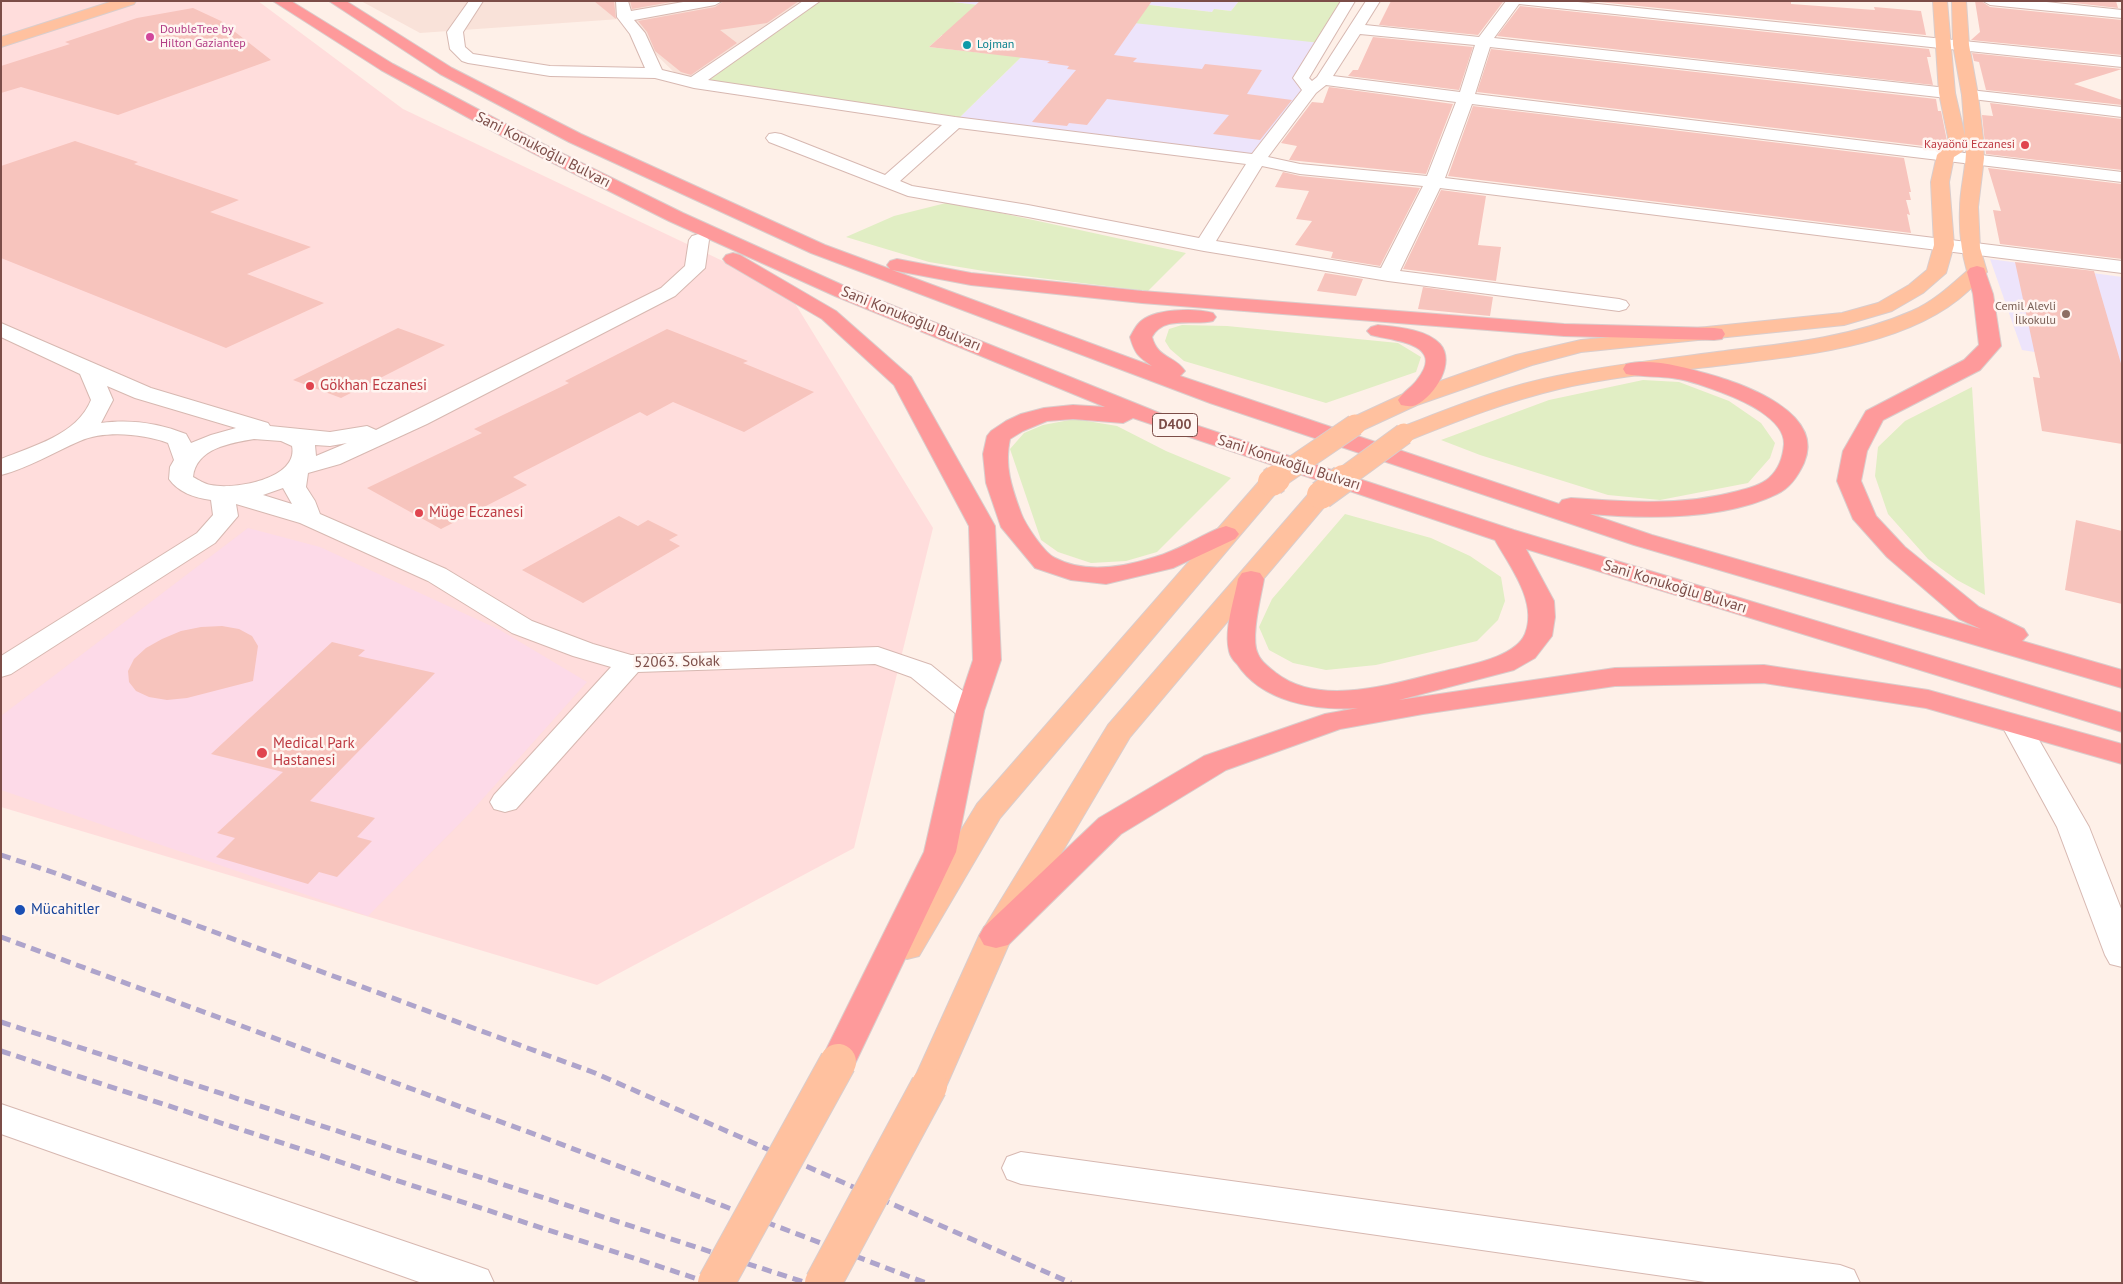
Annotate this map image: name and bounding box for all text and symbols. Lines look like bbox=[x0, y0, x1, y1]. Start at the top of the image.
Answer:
place label: DoubleTree by Hilton Gaziantep bbox=[160, 23, 246, 51]
marker: DoubleTree by Hilton Gaziantep bbox=[144, 31, 156, 43]
place label: Lojman bbox=[977, 38, 1014, 52]
marker: Lojman bbox=[961, 39, 973, 51]
street label: Sani Konukoğlu Bulvarı bbox=[473, 108, 613, 192]
place label: Kayaönü Eczanesi bbox=[1924, 138, 2015, 152]
marker: Kayaönü Eczanesi bbox=[2019, 139, 2031, 151]
street label: Sani Konukoğlu Bulvarı bbox=[839, 283, 983, 355]
place label: Cemil Alevli İlkokulu bbox=[1995, 300, 2056, 328]
marker: Cemil Alevli İlkokulu bbox=[2060, 308, 2072, 320]
place label: Gökhan Eczanesi bbox=[320, 377, 427, 395]
marker: Gökhan Eczanesi bbox=[304, 380, 316, 392]
road number: D400 bbox=[1152, 414, 1198, 436]
street label: Sani Konukoğlu Bulvarı bbox=[1215, 431, 1363, 495]
place label: Müge Eczanesi bbox=[429, 504, 523, 522]
marker: Müge Eczanesi bbox=[413, 507, 425, 519]
street label: Sani Konukoğlu Bulvarı bbox=[1601, 557, 1749, 617]
street label: 52063. Sokak bbox=[634, 652, 720, 672]
place label: Medical Park Hastanesi bbox=[273, 735, 355, 770]
marker: Medical Park Hastanesi bbox=[255, 746, 269, 760]
place label: Mücahitler bbox=[31, 901, 100, 919]
marker: Mücahitler bbox=[13, 903, 27, 917]

